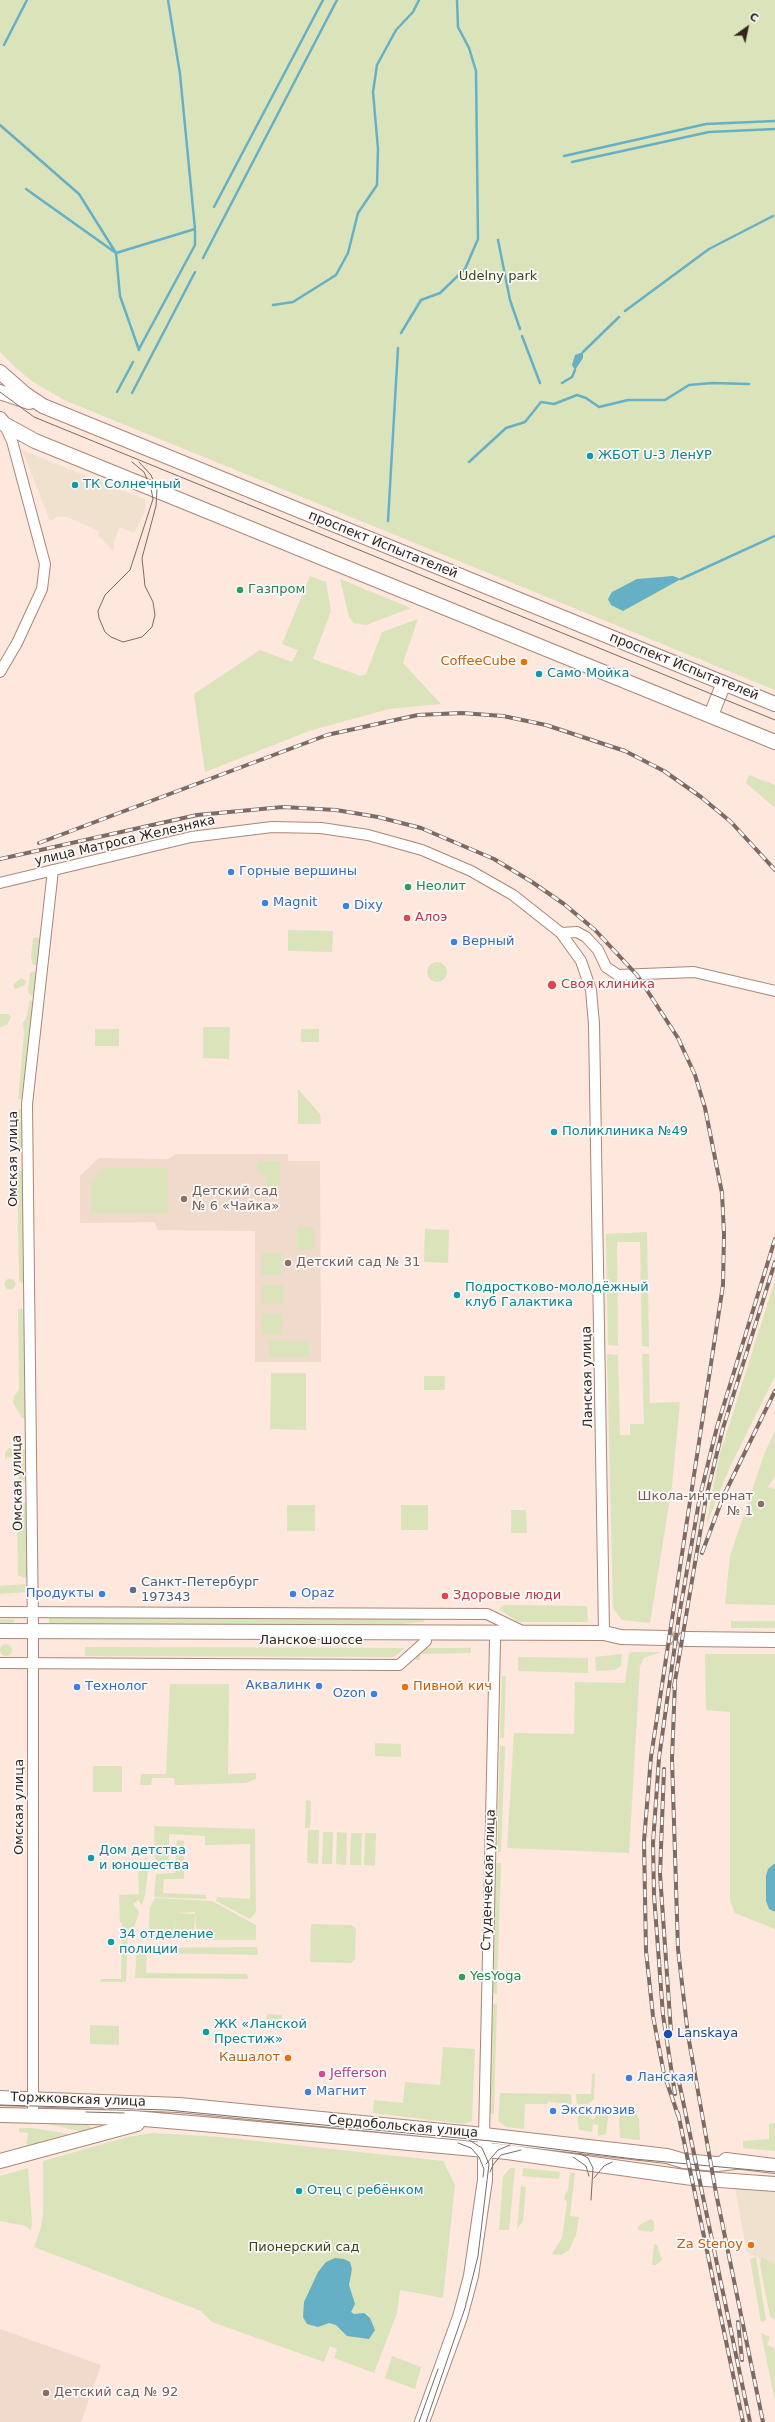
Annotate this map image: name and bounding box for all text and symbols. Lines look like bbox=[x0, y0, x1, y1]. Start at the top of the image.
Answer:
north arrow bbox=[727, 8, 767, 48]
text: С bbox=[747, 10, 761, 25]
park label: Udelny park bbox=[459, 269, 537, 285]
place label: ЖБОТ U-3 ЛенУР bbox=[598, 448, 712, 464]
marker: ЖБОТ U-3 ЛенУР bbox=[585, 451, 595, 461]
place label: ТК Солнечный bbox=[83, 477, 181, 493]
marker: ТК Солнечный bbox=[70, 480, 80, 490]
street label: проспект Испытателей bbox=[306, 508, 460, 582]
place label: Газпром bbox=[248, 582, 305, 598]
marker: Газпром bbox=[235, 585, 245, 595]
street label: проспект Испытателей bbox=[607, 630, 761, 704]
place label: CoffeeCube bbox=[440, 654, 516, 670]
marker: CoffeeCube bbox=[519, 657, 529, 667]
place label: Само Мойка bbox=[547, 666, 629, 682]
marker: Само Мойка bbox=[534, 669, 544, 679]
street label: улица Матроса Железняка bbox=[33, 813, 217, 869]
place label: Горные вершины bbox=[239, 864, 357, 880]
marker: Горные вершины bbox=[226, 867, 236, 877]
place label: Неолит bbox=[416, 879, 466, 895]
marker: Неолит bbox=[403, 882, 413, 892]
place label: Magnit bbox=[273, 895, 317, 911]
marker: Magnit bbox=[260, 898, 270, 908]
place label: Dixy bbox=[354, 898, 383, 914]
marker: Dixy bbox=[341, 901, 351, 911]
place label: Алоэ bbox=[415, 910, 447, 926]
marker: Алоэ bbox=[402, 913, 412, 923]
place label: Верный bbox=[462, 934, 514, 950]
marker: Верный bbox=[449, 937, 459, 947]
place label: Своя клиника bbox=[561, 977, 655, 993]
marker: Своя клиника bbox=[546, 979, 558, 991]
street label: Омская улица bbox=[6, 1111, 22, 1207]
place label: Поликлиника №49 bbox=[562, 1124, 688, 1140]
marker: Поликлиника №49 bbox=[549, 1127, 559, 1137]
place label: Детский сад № 6 «Чайка» bbox=[192, 1184, 279, 1215]
marker: Детский сад № 6 «Чайка» bbox=[179, 1194, 189, 1204]
place label: Детский сад № 31 bbox=[296, 1255, 420, 1271]
marker: Детский сад № 31 bbox=[283, 1258, 293, 1268]
place label: Подростково-молодёжный клуб Галактика bbox=[465, 1280, 649, 1311]
marker: Подростково-молодёжный клуб Галактика bbox=[452, 1290, 462, 1300]
street label: Ланская улица bbox=[579, 1326, 597, 1428]
street label: Омская улица bbox=[9, 1435, 27, 1531]
place label: Школа-интернат № 1 bbox=[638, 1489, 753, 1520]
marker: Школа-интернат № 1 bbox=[756, 1499, 766, 1509]
place label: Санкт-Петербург 197343 bbox=[141, 1575, 259, 1606]
marker: Санкт-Петербург 197343 bbox=[128, 1585, 138, 1595]
place label: Продукты bbox=[26, 1586, 94, 1602]
place label: Opaz bbox=[301, 1586, 334, 1602]
place label: Здоровые люди bbox=[453, 1588, 561, 1604]
marker: Продукты bbox=[97, 1589, 107, 1599]
marker: Opaz bbox=[288, 1589, 298, 1599]
marker: Здоровые люди bbox=[440, 1591, 450, 1601]
street label: Ланское шоссе bbox=[259, 1633, 363, 1649]
place label: Аквалинк bbox=[246, 1678, 311, 1694]
place label: Технолог bbox=[85, 1679, 148, 1695]
place label: Пивной кич bbox=[413, 1679, 492, 1695]
marker: Аквалинк bbox=[314, 1681, 324, 1691]
marker: Технолог bbox=[72, 1682, 82, 1692]
marker: Пивной кич bbox=[400, 1682, 410, 1692]
place label: Ozon bbox=[333, 1686, 366, 1702]
marker: Ozon bbox=[369, 1689, 379, 1699]
street label: Омская улица bbox=[12, 1759, 28, 1855]
street label: Студенческая улица bbox=[479, 1809, 499, 1951]
place label: Дом детства и юношества bbox=[99, 1843, 189, 1874]
marker: Дом детства и юношества bbox=[86, 1853, 96, 1863]
place label: 34 отделение полиции bbox=[119, 1927, 213, 1958]
marker: 34 отделение полиции bbox=[106, 1937, 116, 1947]
place label: YesYoga bbox=[470, 1969, 521, 1985]
marker: YesYoga bbox=[457, 1972, 467, 1982]
place label: ЖК «Ланской Престиж» bbox=[214, 2017, 307, 2048]
place label: Lanskaya bbox=[677, 2026, 738, 2042]
marker: ЖК «Ланской Престиж» bbox=[201, 2027, 211, 2037]
marker: Lanskaya bbox=[662, 2028, 674, 2040]
place label: Кашалот bbox=[219, 2050, 280, 2066]
marker: Кашалот bbox=[283, 2053, 293, 2063]
place label: Jefferson bbox=[330, 2066, 387, 2082]
marker: Jefferson bbox=[317, 2069, 327, 2079]
place label: Ланская bbox=[637, 2070, 694, 2086]
marker: Ланская bbox=[624, 2073, 634, 2083]
place label: Магнит bbox=[316, 2084, 367, 2100]
marker: Магнит bbox=[303, 2087, 313, 2097]
street label: Торжковская улица bbox=[10, 2090, 146, 2110]
place label: Эксклюзив bbox=[561, 2103, 635, 2119]
marker: Эксклюзив bbox=[548, 2106, 558, 2116]
street label: Сердобольская улица bbox=[327, 2113, 479, 2141]
place label: Отец с ребёнком bbox=[307, 2183, 423, 2199]
marker: Отец с ребёнком bbox=[294, 2186, 304, 2196]
place label: Za Stenoy bbox=[677, 2237, 743, 2253]
park label: Пионерский сад bbox=[248, 2240, 360, 2256]
marker: Za Stenoy bbox=[746, 2240, 756, 2250]
place label: Детский сад № 92 bbox=[54, 2385, 178, 2401]
marker: Детский сад № 92 bbox=[41, 2388, 51, 2398]

